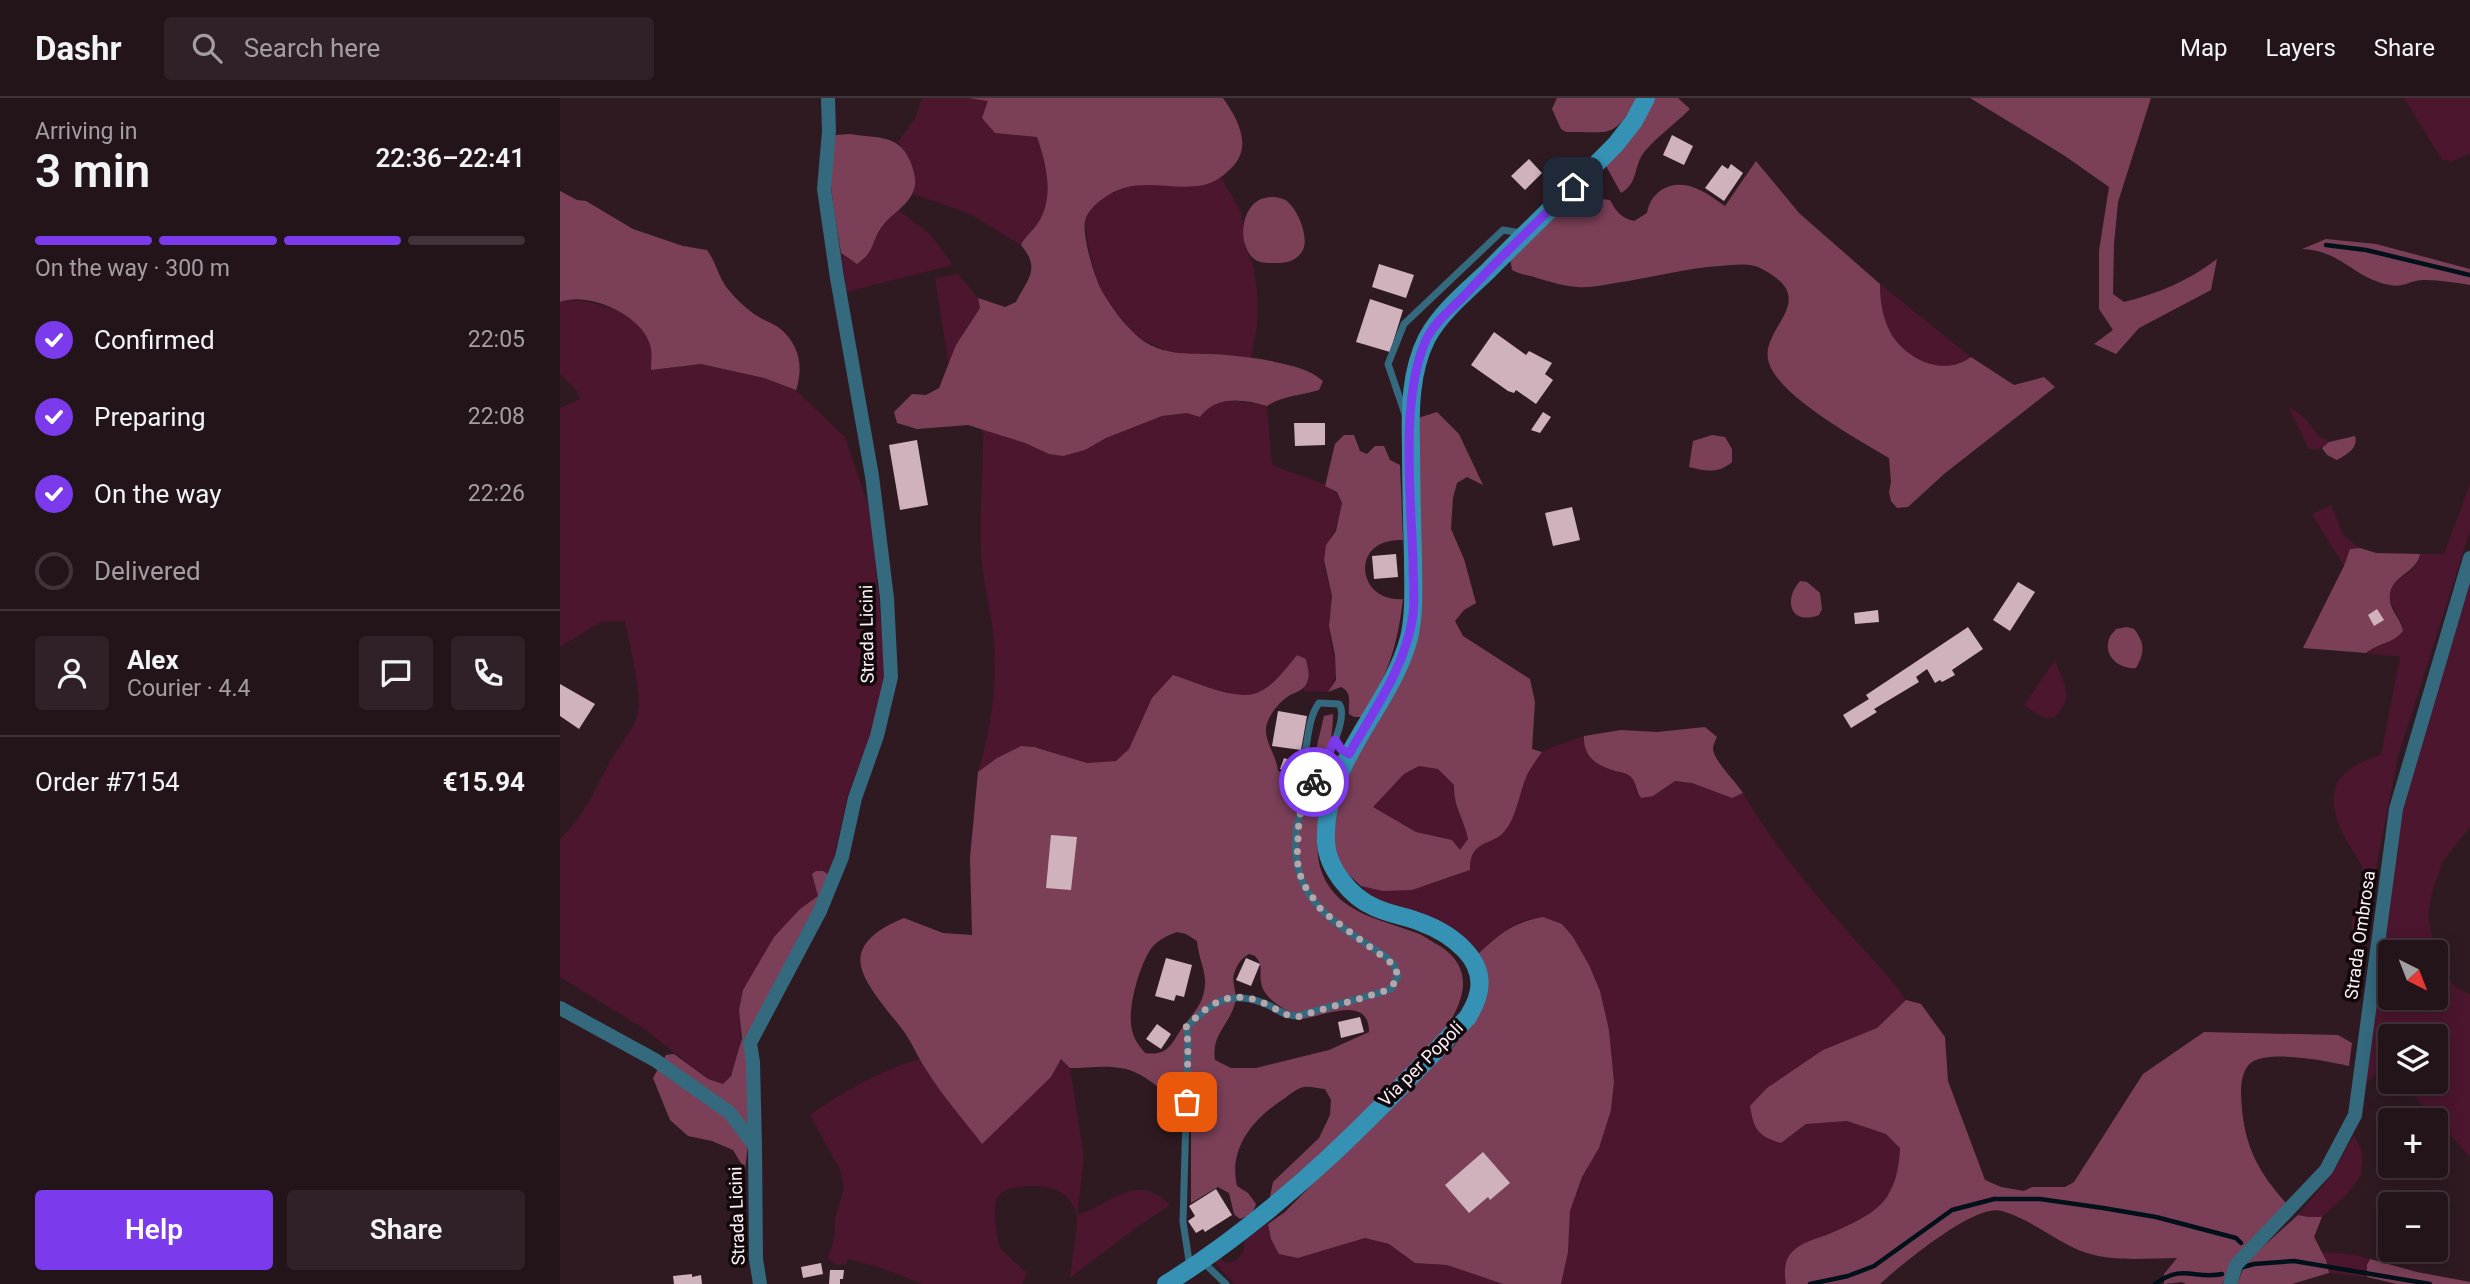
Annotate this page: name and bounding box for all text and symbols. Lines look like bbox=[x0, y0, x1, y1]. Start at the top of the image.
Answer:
search box bbox=[164, 17, 654, 80]
text: Dashr bbox=[35, 29, 122, 68]
icon: search bbox=[188, 29, 226, 67]
text: Search here bbox=[244, 33, 380, 63]
text: Map bbox=[2180, 34, 2228, 62]
text: Layers bbox=[2266, 34, 2336, 62]
text: Share bbox=[2374, 34, 2435, 62]
text: Arriving in bbox=[35, 118, 138, 145]
text: 22:36–22:41 bbox=[375, 143, 525, 173]
text: 3 min bbox=[35, 144, 150, 198]
pin bbox=[1543, 157, 1603, 217]
icon: home bbox=[1554, 168, 1592, 206]
text: On the way · 300 m bbox=[35, 255, 230, 282]
icon: check bbox=[35, 321, 73, 359]
text: Confirmed bbox=[94, 325, 215, 355]
text: 22:05 bbox=[468, 326, 525, 353]
icon: check bbox=[35, 398, 73, 436]
text: Preparing bbox=[94, 402, 206, 432]
text: 22:08 bbox=[468, 403, 525, 430]
icon: check bbox=[35, 475, 73, 513]
text: On the way bbox=[94, 479, 222, 509]
text: 22:26 bbox=[468, 480, 525, 507]
text: Delivered bbox=[94, 556, 201, 586]
street label: Strada Licini bbox=[855, 584, 878, 684]
button: person bbox=[35, 636, 109, 710]
button: chat bbox=[359, 636, 433, 710]
button: phone bbox=[451, 636, 525, 710]
text: Alex bbox=[127, 645, 179, 675]
text: Courier · 4.4 bbox=[127, 675, 250, 702]
courier bbox=[1279, 747, 1349, 817]
icon: bike bbox=[1295, 763, 1333, 801]
text: Order #7154 bbox=[35, 767, 180, 797]
text: €15.94 bbox=[443, 767, 525, 797]
street label: Strada Ombrosa bbox=[2340, 869, 2379, 1001]
north arrow bbox=[2378, 940, 2448, 1010]
map controls bbox=[2378, 940, 2448, 1262]
street label: Via per Popoli bbox=[1374, 1017, 1467, 1110]
button: layers bbox=[2378, 1024, 2448, 1094]
pin bbox=[1157, 1072, 1217, 1132]
icon: bag bbox=[1168, 1083, 1206, 1121]
button: + bbox=[2378, 1108, 2448, 1178]
street label: Strada Licini bbox=[724, 1166, 749, 1266]
button: Help bbox=[35, 1190, 273, 1270]
button: Share bbox=[287, 1190, 525, 1270]
button: − bbox=[2378, 1192, 2448, 1262]

